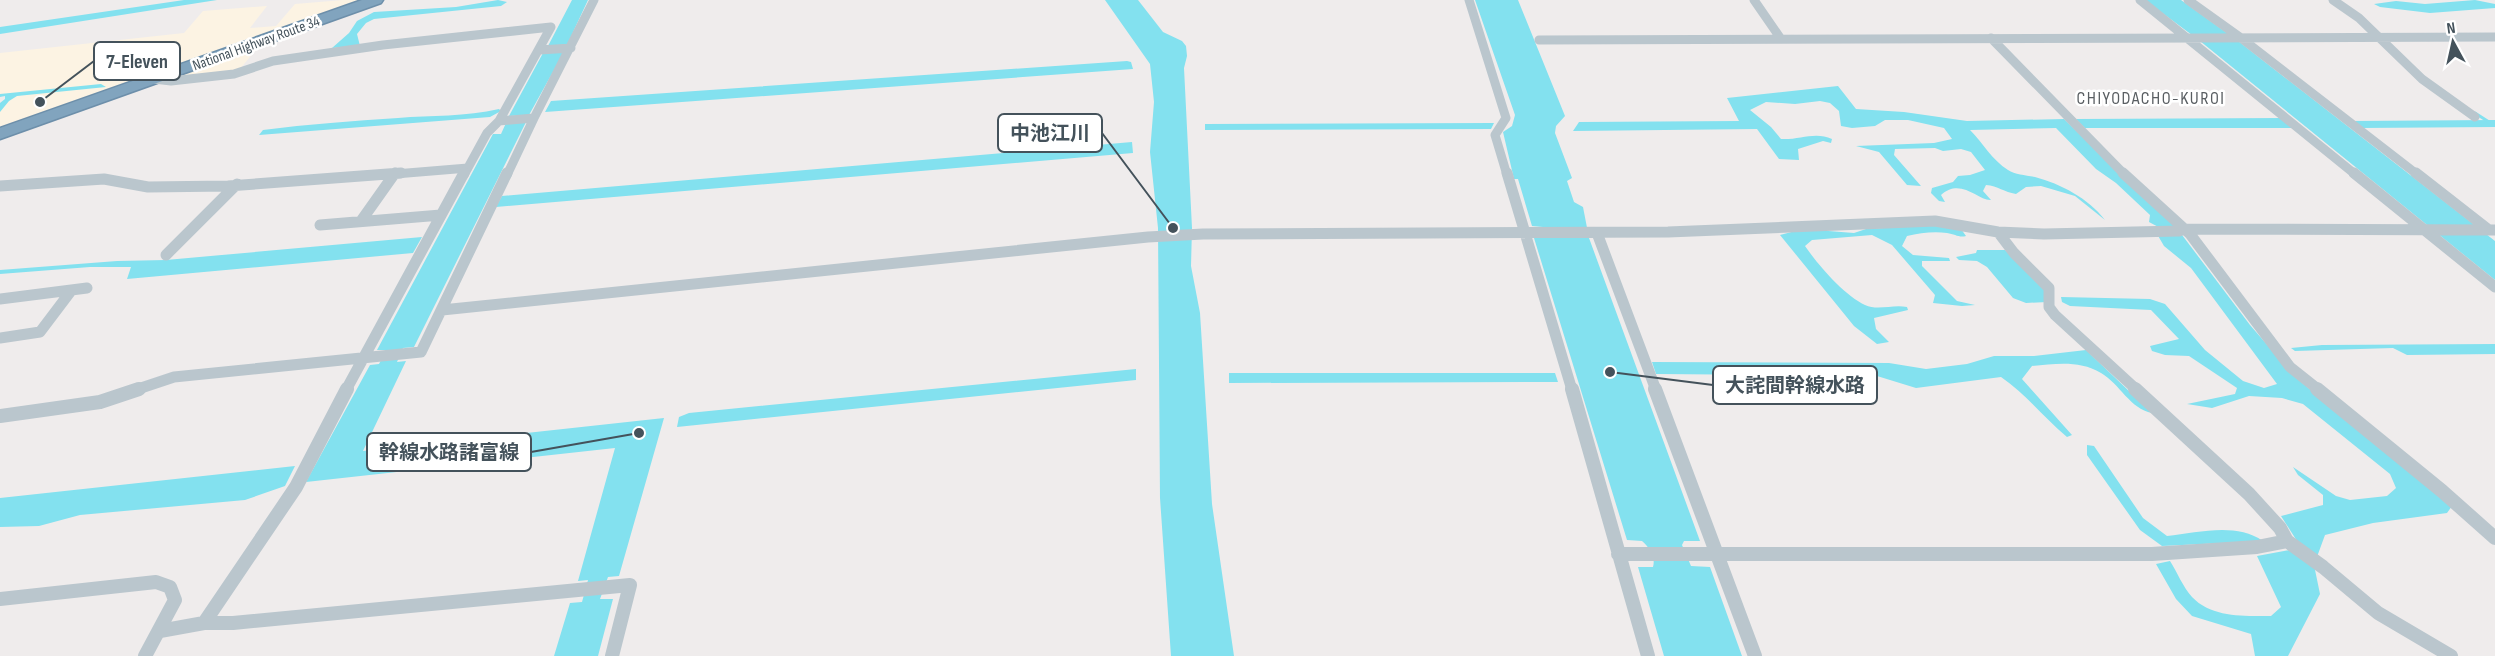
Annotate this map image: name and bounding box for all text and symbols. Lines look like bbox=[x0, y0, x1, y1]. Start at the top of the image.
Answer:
street label: National Highway Route 34 bbox=[190, 12, 322, 75]
north arrow bbox=[2423, 12, 2483, 72]
text: N bbox=[2446, 19, 2457, 39]
callout: 7-Eleven bbox=[94, 42, 180, 80]
text: 7-Eleven bbox=[106, 50, 168, 74]
district label: CHIYODACHO-KUROI bbox=[2077, 88, 2225, 109]
callout: 中池江川 bbox=[998, 114, 1102, 152]
text: 中池江川 bbox=[1010, 122, 1090, 146]
callout: 大詫間幹線水路 bbox=[1713, 366, 1877, 404]
text: 大詫間幹線水路 bbox=[1725, 374, 1865, 398]
callout: 幹線水路諸富線 bbox=[367, 433, 531, 471]
text: 幹線水路諸富線 bbox=[379, 441, 520, 465]

